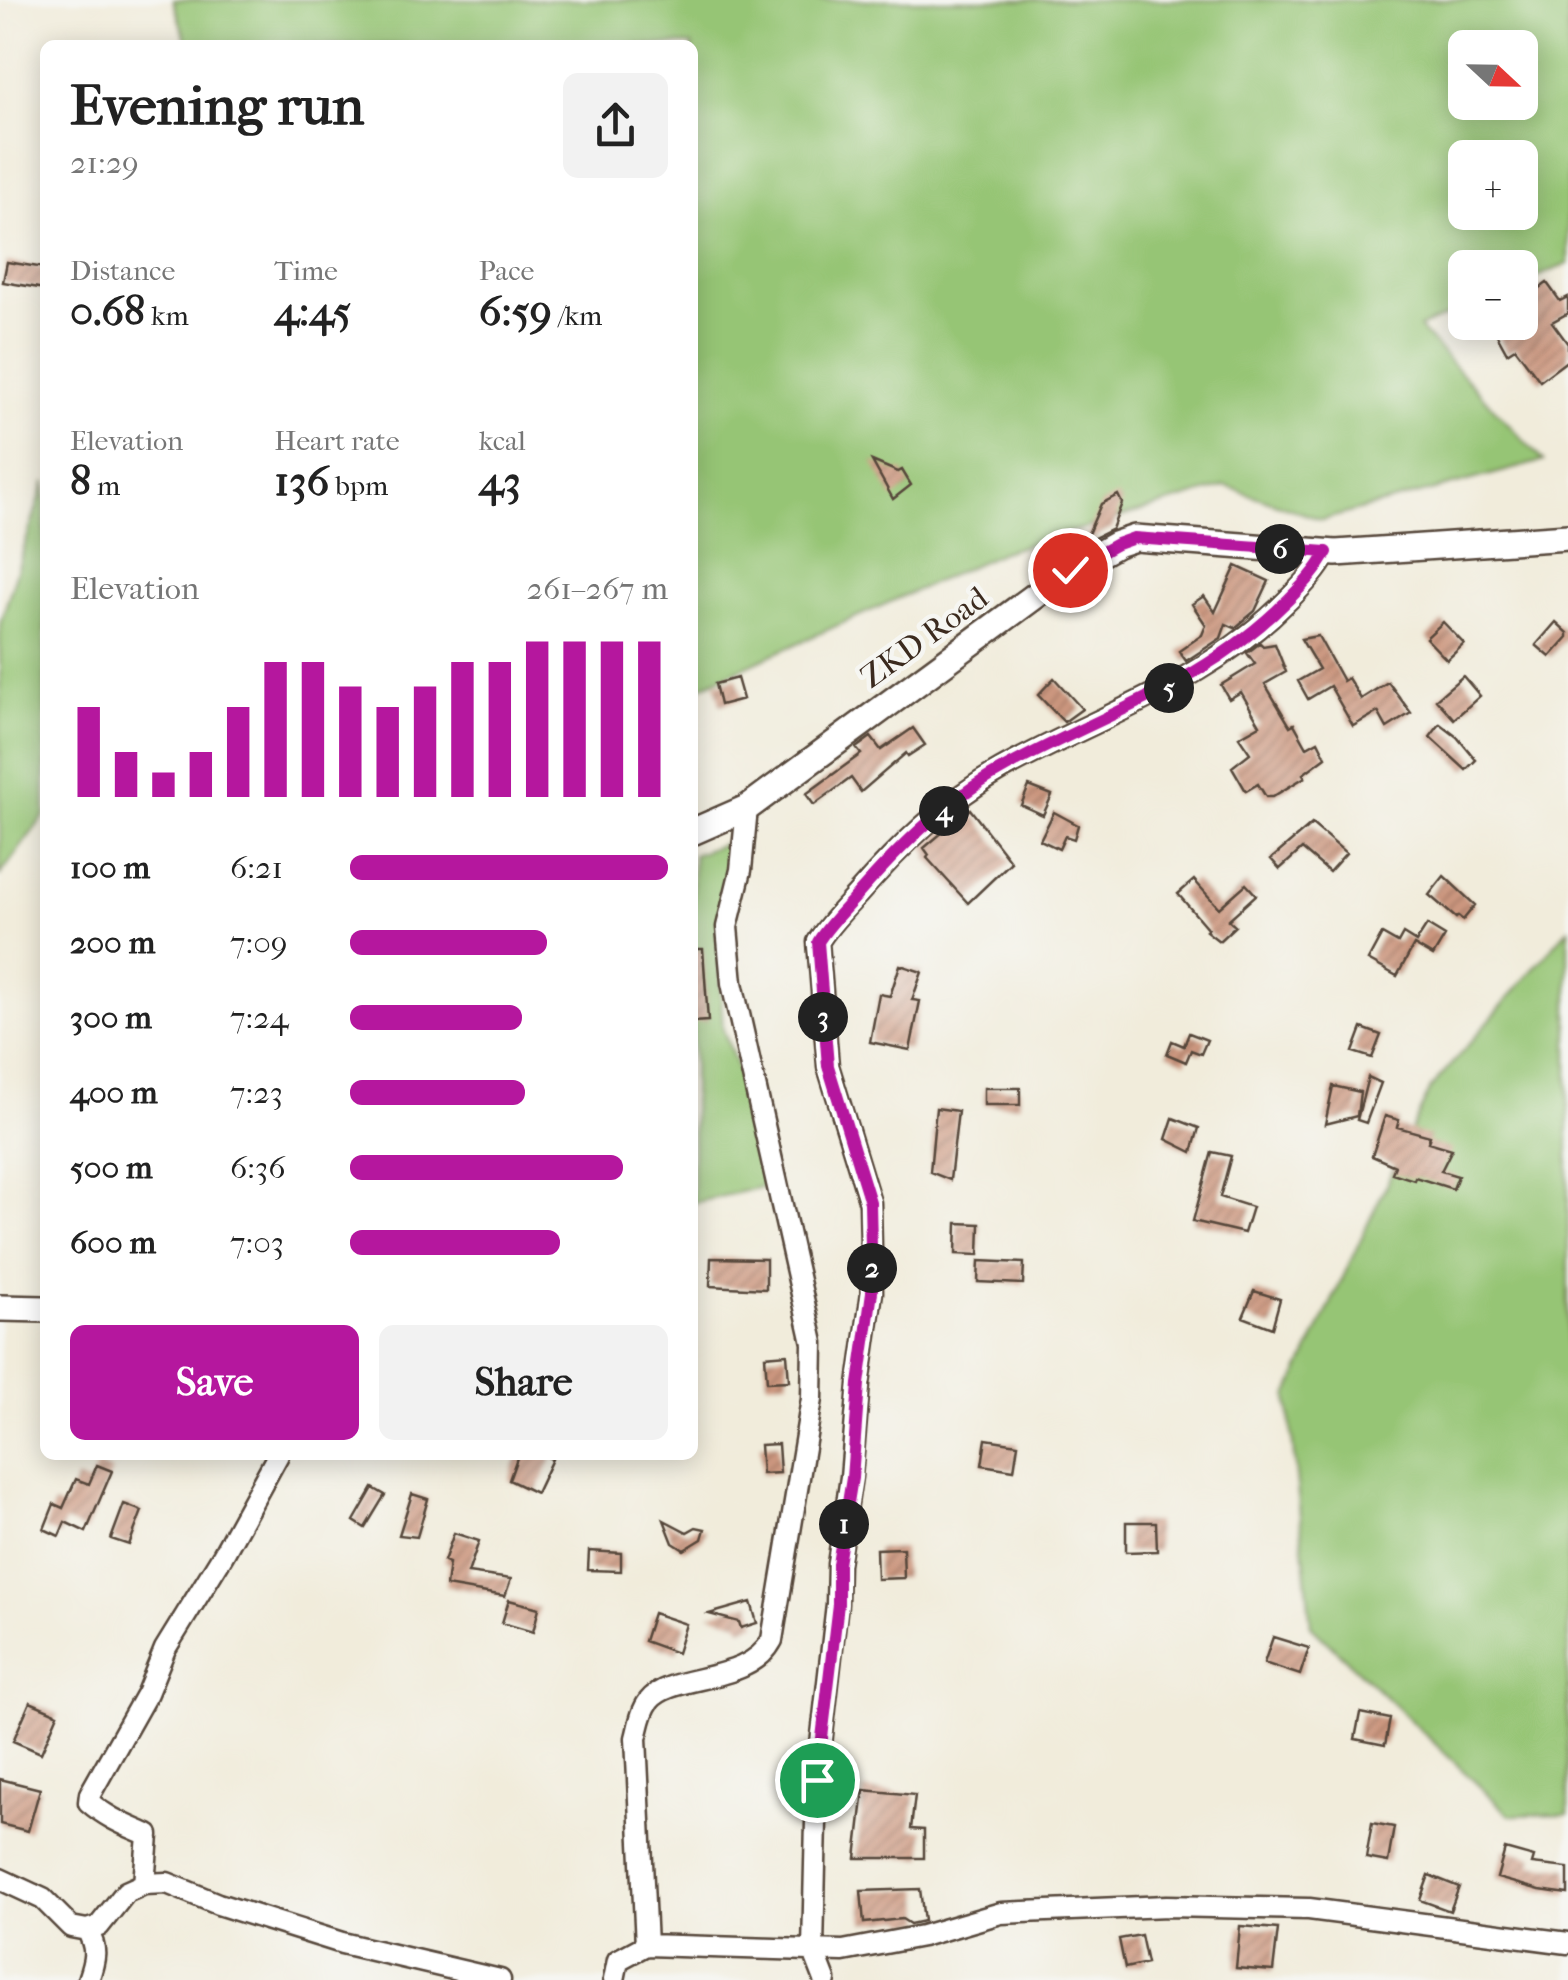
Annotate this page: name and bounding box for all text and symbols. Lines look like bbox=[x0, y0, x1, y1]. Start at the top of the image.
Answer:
north arrow bbox=[1448, 30, 1538, 120]
map controls bbox=[1448, 30, 1538, 340]
button: share bbox=[563, 73, 668, 178]
text: Evening run bbox=[70, 74, 364, 138]
button: + bbox=[1448, 140, 1538, 230]
text: 21:29 bbox=[70, 144, 139, 181]
button: − bbox=[1448, 250, 1538, 340]
text: Distance bbox=[70, 254, 175, 287]
text: Time bbox=[274, 254, 338, 287]
text: Pace bbox=[479, 254, 534, 287]
text: 0.68 bbox=[70, 287, 145, 336]
text: 4:45 bbox=[274, 287, 351, 336]
text: 6:59 bbox=[479, 287, 552, 336]
text: km bbox=[145, 299, 189, 332]
text: /km bbox=[552, 299, 602, 332]
text: Elevation bbox=[70, 424, 183, 457]
text: Heart rate bbox=[274, 424, 400, 457]
text: kcal bbox=[479, 424, 526, 457]
text: 8 bbox=[70, 457, 91, 506]
text: 136 bbox=[274, 457, 329, 506]
text: 43 bbox=[479, 457, 521, 506]
text: m bbox=[91, 469, 120, 502]
text: bpm bbox=[329, 469, 388, 502]
pin: 6 bbox=[1255, 524, 1305, 574]
pin bbox=[1028, 528, 1113, 613]
text: 6 bbox=[1272, 532, 1288, 565]
icon: check bbox=[1043, 543, 1098, 598]
text: Elevation bbox=[70, 570, 199, 607]
text: 261–267 m bbox=[527, 570, 668, 607]
street label: ZKD Road bbox=[854, 579, 995, 696]
pin: 5 bbox=[1144, 663, 1194, 713]
text: 5 bbox=[1163, 671, 1175, 704]
pin: 4 bbox=[919, 786, 969, 836]
text: 4 bbox=[936, 794, 952, 827]
text: 100 m bbox=[70, 849, 150, 886]
text: 6:21 bbox=[230, 849, 283, 886]
text: 200 m bbox=[70, 924, 155, 961]
text: 7:09 bbox=[230, 924, 288, 961]
pin: 3 bbox=[798, 992, 848, 1042]
text: 300 m bbox=[70, 999, 152, 1036]
text: 7:24 bbox=[230, 999, 289, 1036]
text: 3 bbox=[817, 1000, 829, 1033]
text: 400 m bbox=[70, 1074, 158, 1111]
text: 7:23 bbox=[230, 1074, 283, 1111]
text: 500 m bbox=[70, 1149, 153, 1186]
text: 6:36 bbox=[230, 1149, 286, 1186]
text: 600 m bbox=[70, 1224, 156, 1261]
text: 7:03 bbox=[230, 1224, 284, 1261]
pin: 2 bbox=[847, 1243, 897, 1293]
text: 2 bbox=[865, 1251, 879, 1284]
button: Save bbox=[70, 1325, 359, 1440]
button: Share bbox=[379, 1325, 668, 1440]
pin: 1 bbox=[819, 1499, 869, 1549]
text: 1 bbox=[839, 1507, 849, 1540]
pin bbox=[775, 1738, 860, 1823]
icon: arrive bbox=[790, 1753, 845, 1808]

